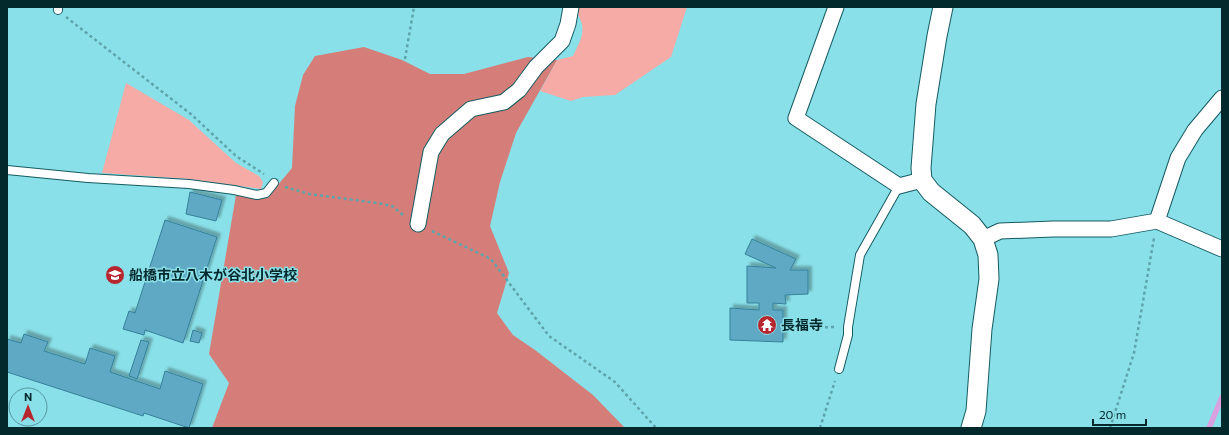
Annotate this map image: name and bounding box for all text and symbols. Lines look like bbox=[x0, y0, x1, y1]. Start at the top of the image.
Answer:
school or university icon: 船橋市立八木が谷北小学校 bbox=[104, 264, 126, 286]
place label: 船橋市立八木が谷北小学校 bbox=[129, 266, 297, 283]
temple icon: 長福寺 bbox=[756, 314, 778, 336]
place label: 長福寺 bbox=[781, 316, 823, 333]
north arrow bbox=[8, 387, 48, 427]
text: N bbox=[24, 390, 32, 403]
scale bar bbox=[1093, 401, 1146, 427]
text: 20 m bbox=[1099, 407, 1126, 421]

